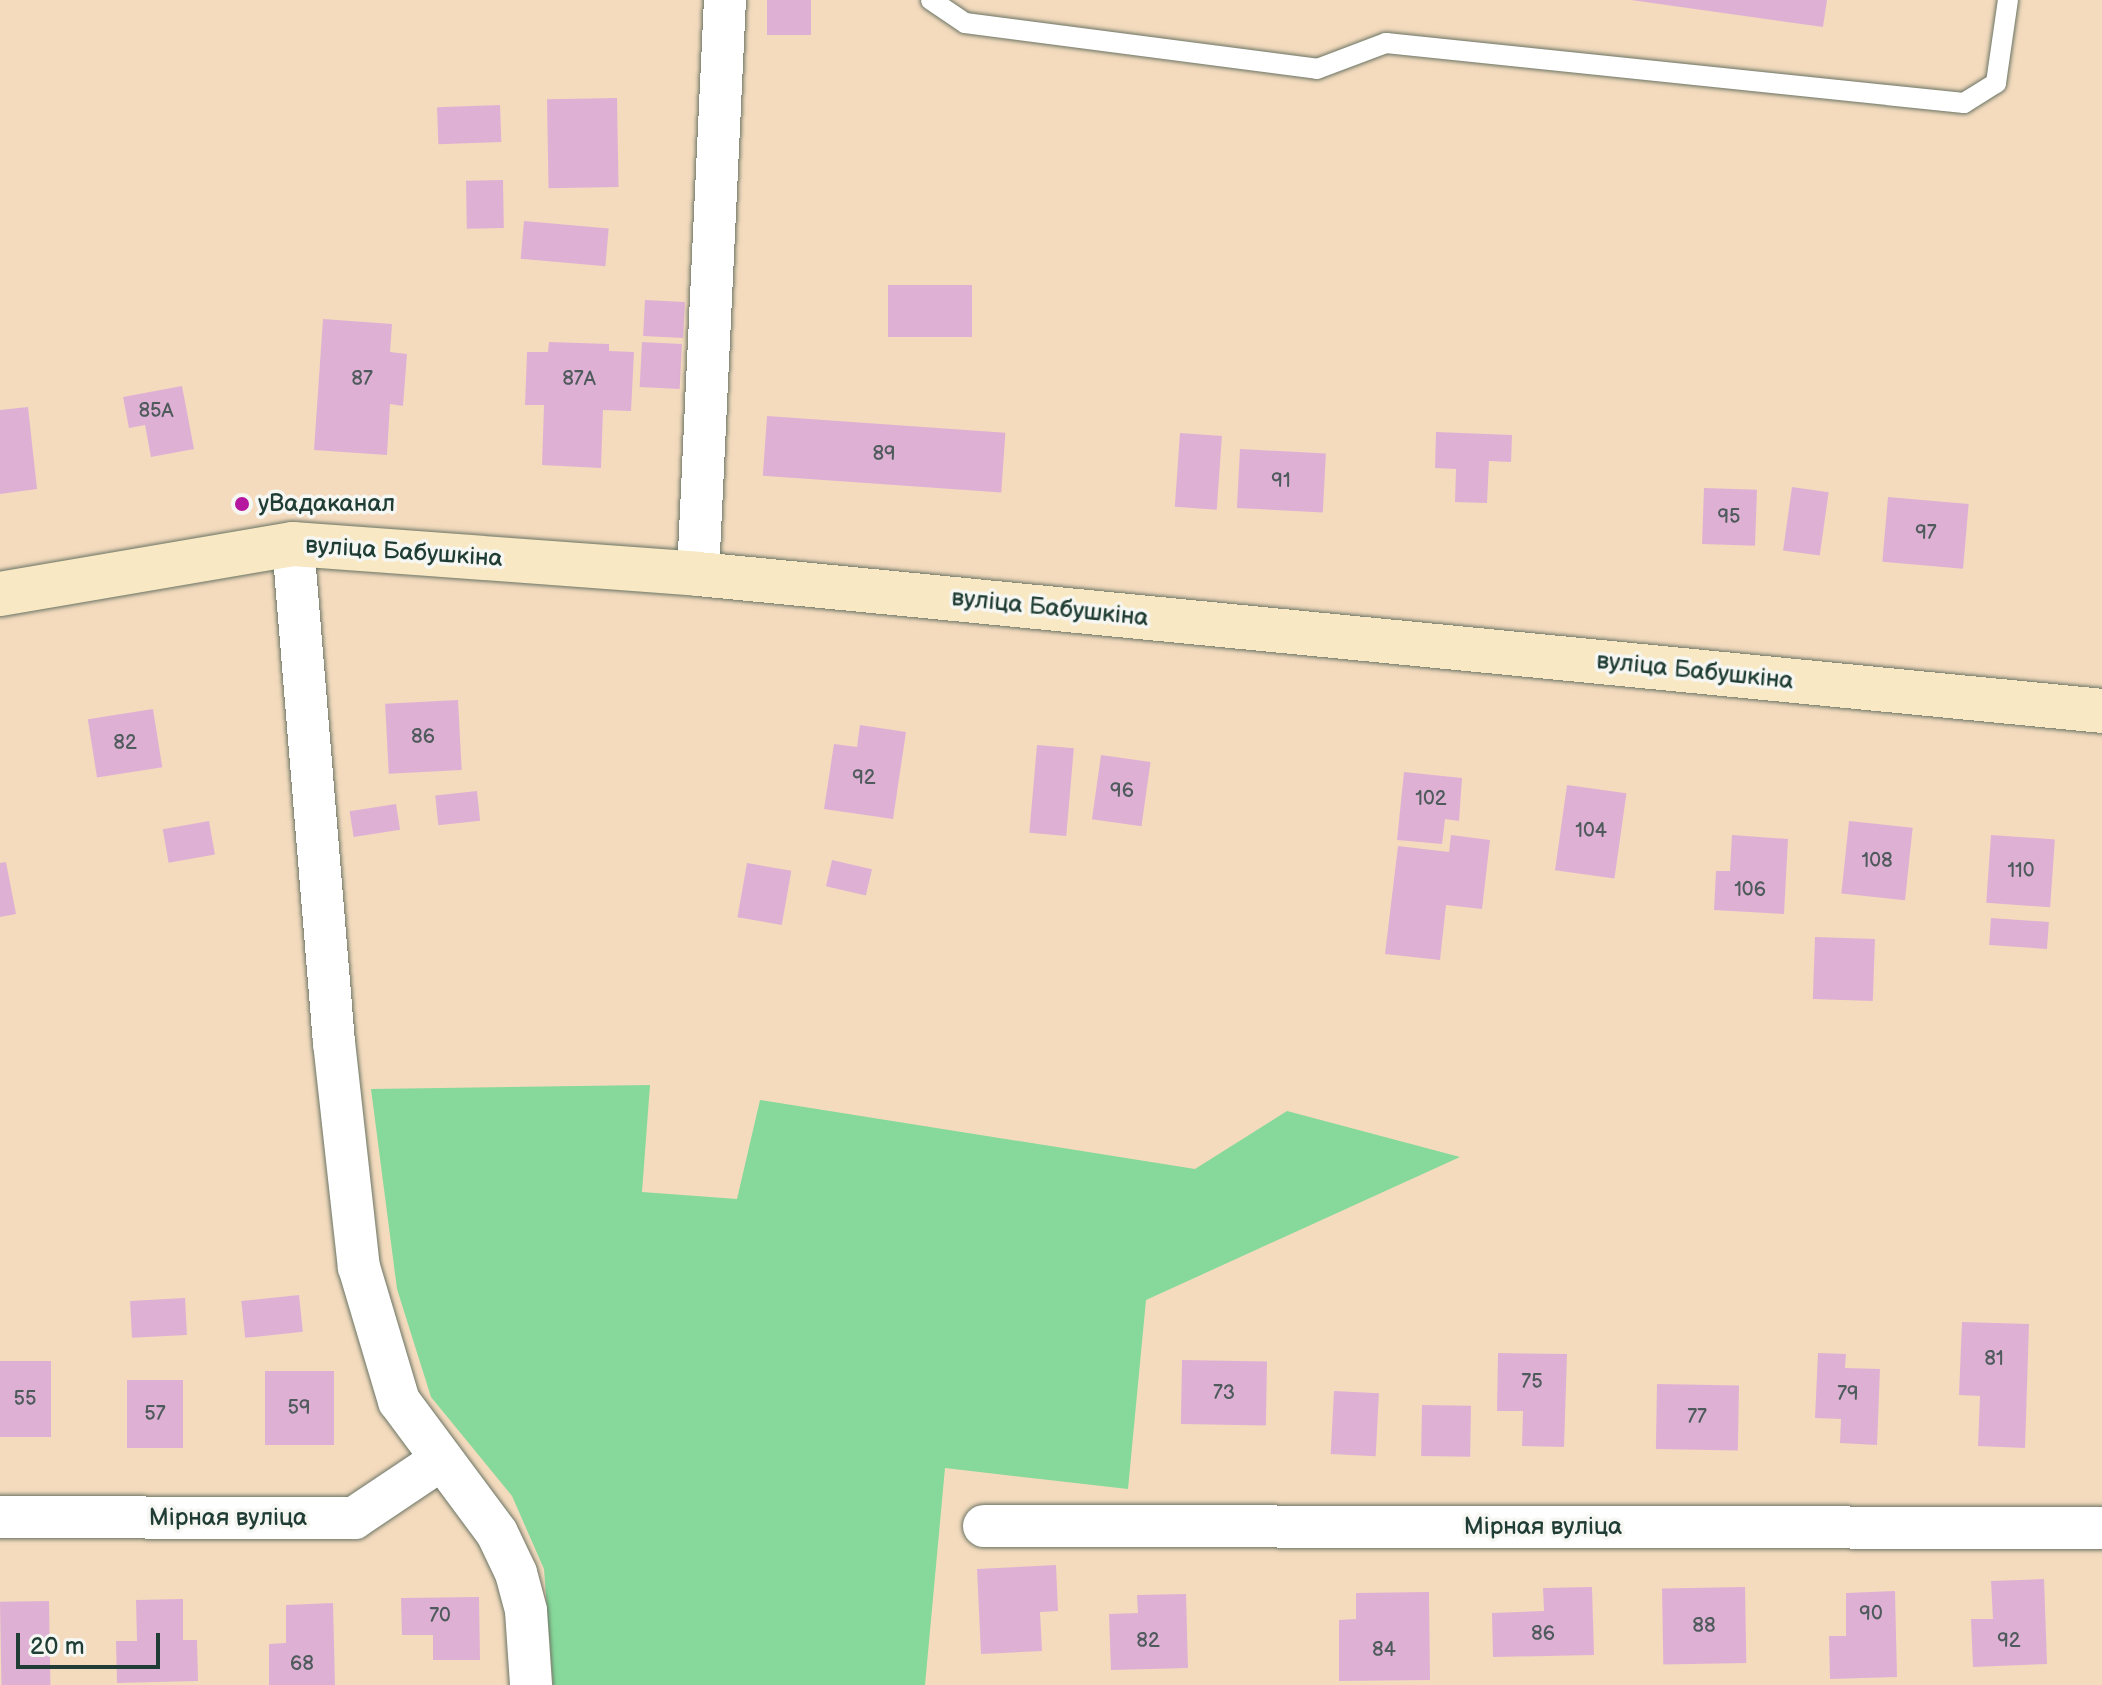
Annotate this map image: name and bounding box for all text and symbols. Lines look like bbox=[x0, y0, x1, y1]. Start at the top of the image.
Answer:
house number: 87 bbox=[351, 367, 373, 391]
house number: 87А bbox=[562, 367, 596, 391]
house number: 85А bbox=[138, 399, 174, 423]
house number: 89 bbox=[872, 442, 896, 466]
house number: 91 bbox=[1271, 469, 1291, 493]
place label: уВадаканал bbox=[258, 490, 395, 518]
marker: уВадаканал bbox=[233, 495, 251, 513]
house number: 95 bbox=[1717, 505, 1741, 529]
house number: 97 bbox=[1915, 521, 1937, 545]
street label: вуліца Бабушкіна bbox=[304, 531, 504, 573]
street label: вуліца Бабушкіна bbox=[950, 583, 1150, 633]
street label: вуліца Бабушкіна bbox=[1595, 646, 1795, 696]
house number: 86 bbox=[411, 725, 435, 749]
house number: 82 bbox=[113, 731, 137, 755]
house number: 92 bbox=[852, 766, 876, 790]
house number: 96 bbox=[1110, 779, 1134, 803]
house number: 102 bbox=[1415, 787, 1447, 811]
house number: 104 bbox=[1575, 819, 1607, 843]
house number: 108 bbox=[1861, 849, 1893, 873]
house number: 110 bbox=[2007, 859, 2035, 883]
house number: 106 bbox=[1734, 878, 1766, 902]
house number: 81 bbox=[1984, 1347, 2004, 1371]
house number: 75 bbox=[1521, 1370, 1543, 1394]
house number: 73 bbox=[1213, 1381, 1235, 1405]
house number: 79 bbox=[1837, 1382, 1859, 1406]
house number: 55 bbox=[14, 1387, 36, 1411]
house number: 59 bbox=[287, 1396, 311, 1420]
house number: 57 bbox=[144, 1402, 166, 1426]
house number: 77 bbox=[1687, 1405, 1707, 1429]
street label: Мірная вуліца bbox=[149, 1504, 307, 1532]
street label: Мірная вуліца bbox=[1464, 1513, 1622, 1541]
house number: 90 bbox=[1859, 1602, 1883, 1626]
house number: 70 bbox=[429, 1604, 451, 1628]
house number: 88 bbox=[1692, 1614, 1716, 1638]
scale bar bbox=[20, 1617, 164, 1667]
house number: 86 bbox=[1531, 1622, 1555, 1646]
house number: 82 bbox=[1136, 1629, 1160, 1653]
house number: 92 bbox=[1997, 1629, 2021, 1653]
text: 20 m bbox=[30, 1632, 85, 1661]
house number: 84 bbox=[1372, 1638, 1396, 1662]
house number: 68 bbox=[290, 1652, 314, 1676]

